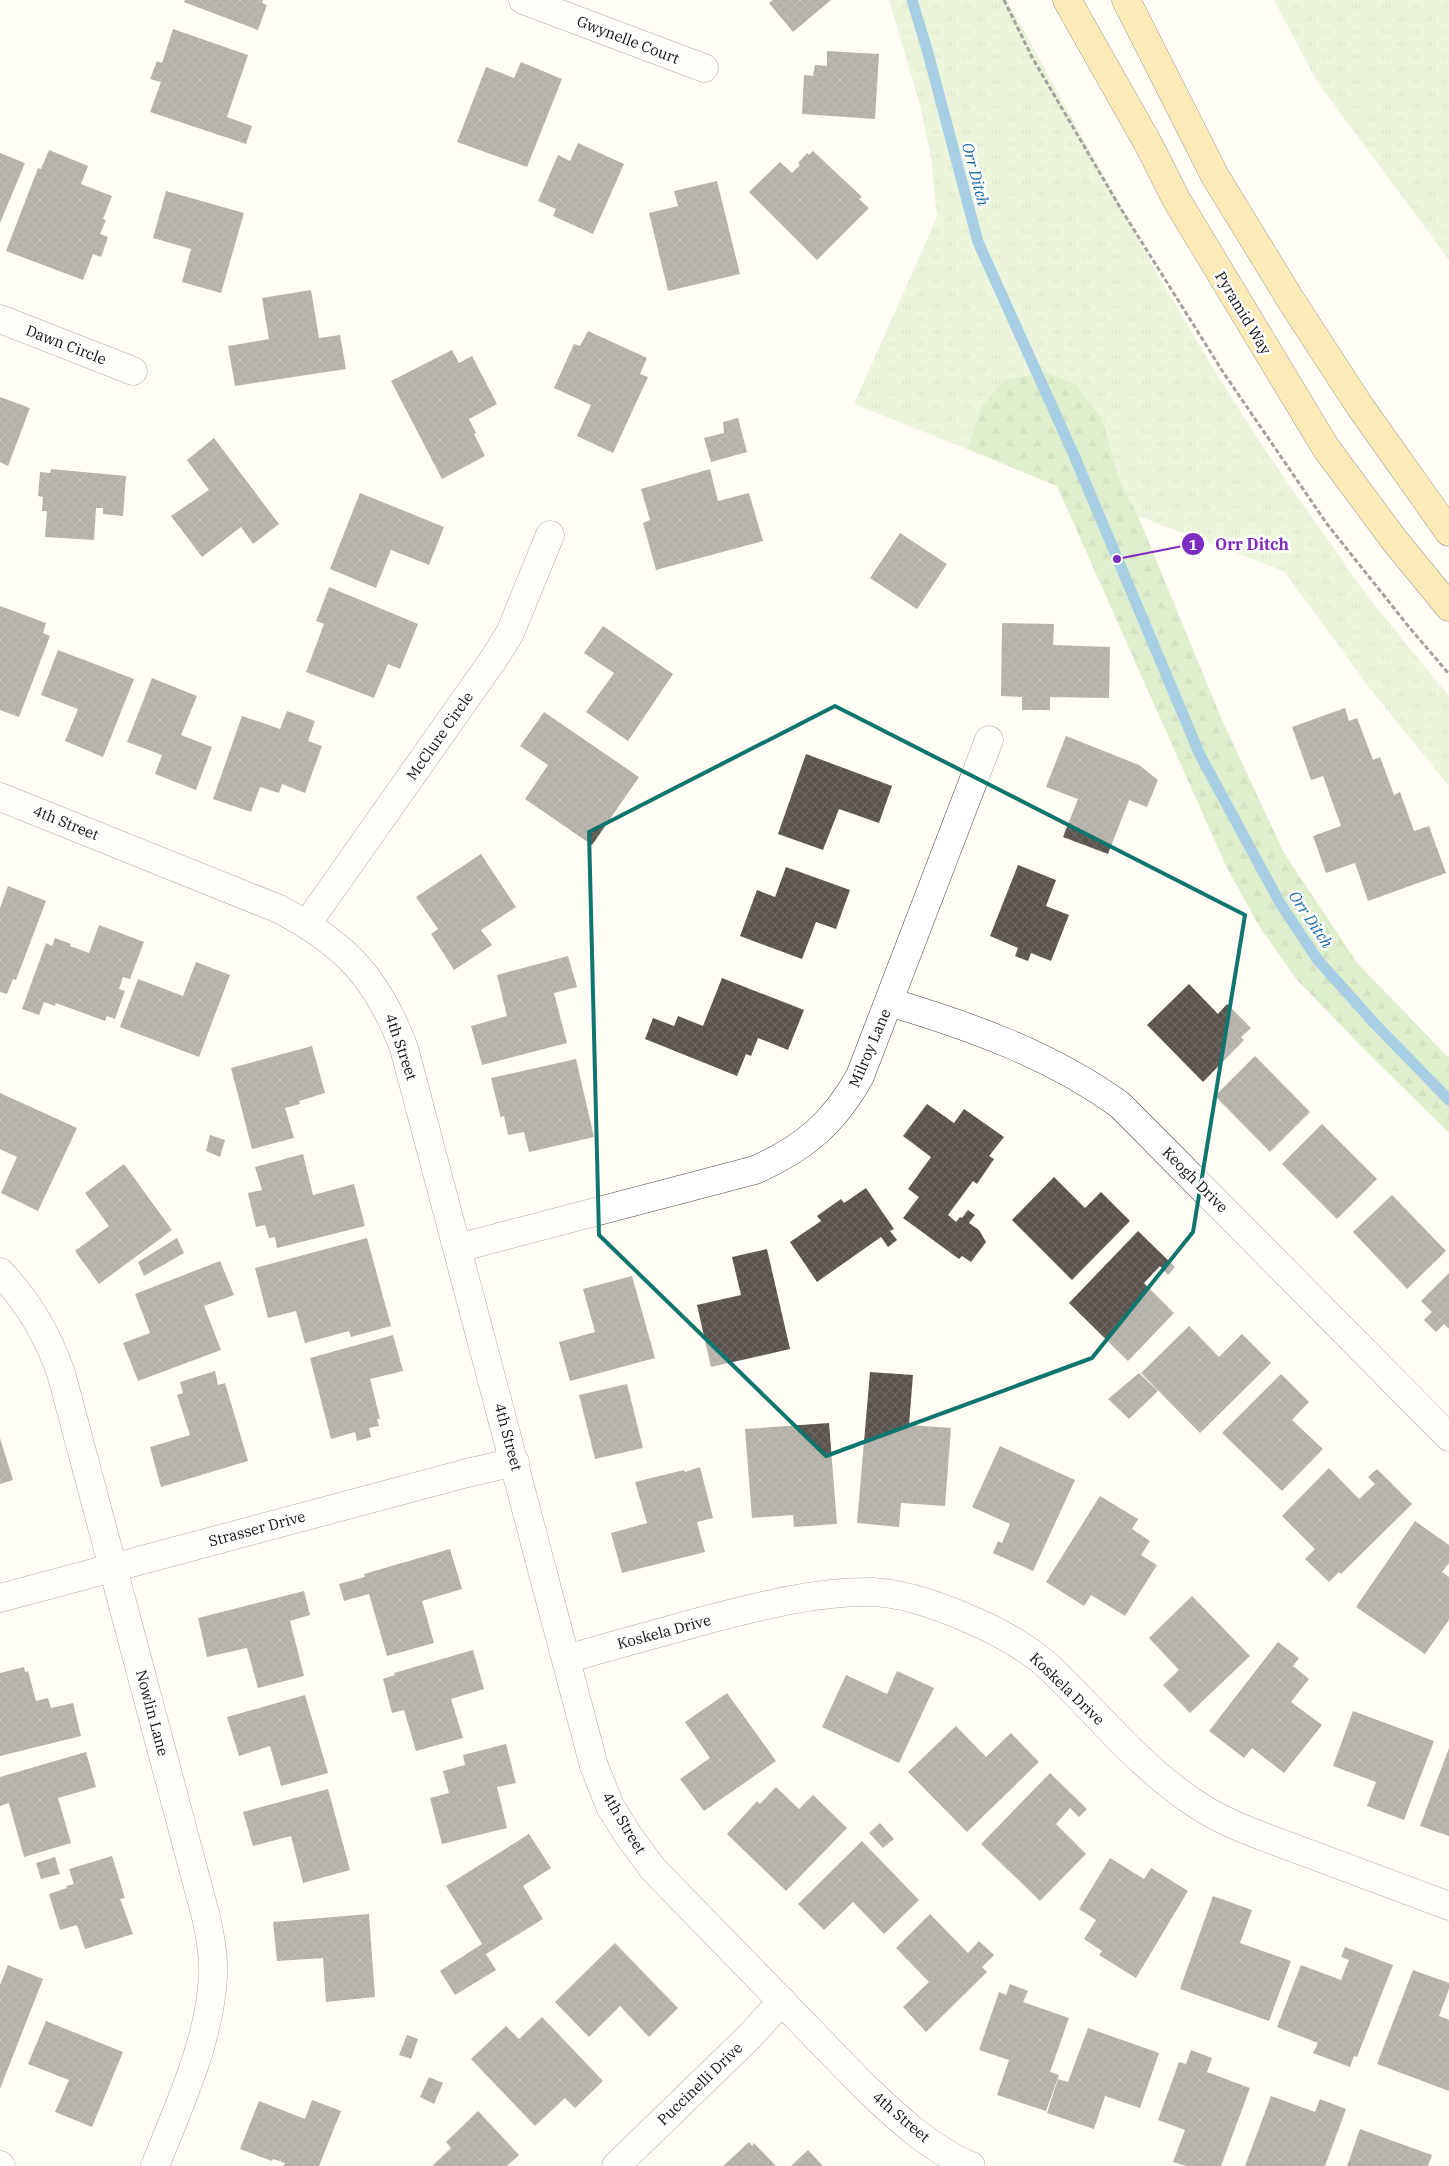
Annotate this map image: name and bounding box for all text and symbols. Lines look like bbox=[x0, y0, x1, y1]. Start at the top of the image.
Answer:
street label: Gwynelle Court bbox=[574, 11, 682, 68]
water label: Orr Ditch bbox=[958, 140, 994, 208]
street label: Pyramid Way bbox=[1211, 268, 1276, 358]
street label: Dawn Circle bbox=[23, 320, 109, 369]
callout: Orr Ditch bbox=[1180, 529, 1299, 560]
text: Orr Ditch bbox=[1215, 534, 1289, 554]
text: 1 bbox=[1188, 535, 1198, 554]
street label: McClure Circle bbox=[402, 688, 477, 784]
street label: 4th Street bbox=[31, 801, 102, 844]
water label: Orr Ditch bbox=[1285, 887, 1338, 952]
street label: Milroy Lane bbox=[844, 1006, 895, 1090]
street label: 4th Street bbox=[381, 1011, 422, 1083]
street label: Keogh Drive bbox=[1158, 1143, 1232, 1217]
street label: 4th Street bbox=[490, 1401, 527, 1473]
street label: Strasser Drive bbox=[206, 1506, 307, 1551]
street label: Koskela Drive bbox=[615, 1610, 713, 1653]
street label: Koskela Drive bbox=[1026, 1648, 1109, 1729]
street label: Nowlin Lane bbox=[132, 1668, 173, 1758]
street label: 4th Street bbox=[598, 1788, 650, 1857]
street label: Puccinelli Drive bbox=[653, 2038, 746, 2129]
street label: 4th Street bbox=[869, 2087, 934, 2146]

